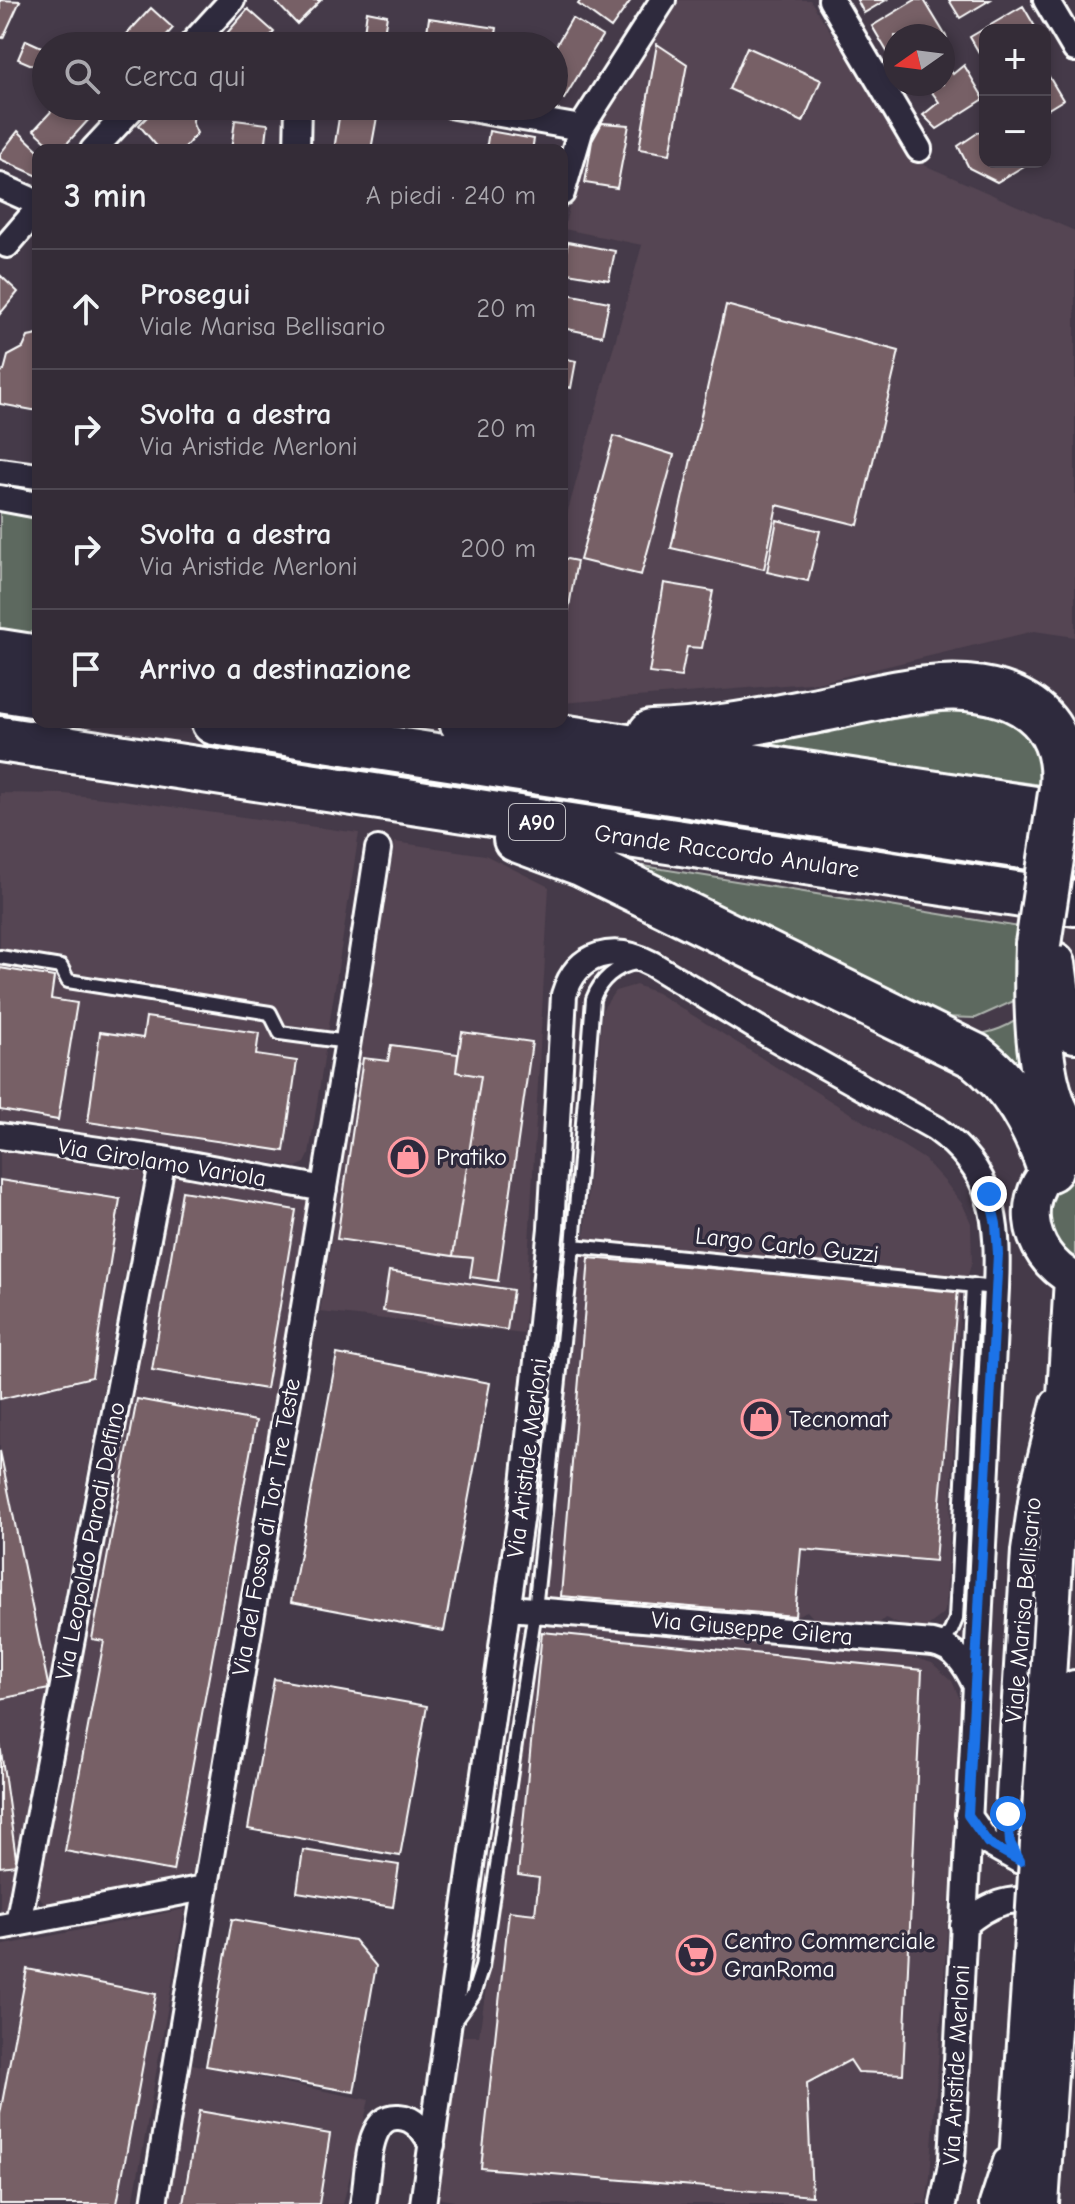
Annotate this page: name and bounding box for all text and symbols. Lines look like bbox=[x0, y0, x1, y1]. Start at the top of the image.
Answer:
north arrow bbox=[883, 24, 955, 96]
map controls bbox=[979, 24, 1051, 168]
button: + bbox=[979, 24, 1051, 96]
search box bbox=[32, 32, 568, 120]
icon: search bbox=[60, 54, 104, 98]
text: Cerca qui bbox=[124, 59, 246, 94]
button: − bbox=[979, 96, 1051, 168]
text: 3 min bbox=[64, 176, 147, 216]
text: A piedi · 240 m bbox=[366, 181, 536, 211]
text: Prosegui bbox=[140, 277, 251, 312]
icon: ahead bbox=[64, 287, 108, 331]
text: 20 m bbox=[476, 294, 536, 324]
text: Viale Marisa Bellisario bbox=[140, 312, 386, 342]
text: Svolta a destra bbox=[140, 397, 332, 432]
icon: right bbox=[64, 407, 108, 451]
text: 20 m bbox=[476, 414, 536, 444]
text: Via Aristide Merloni bbox=[140, 432, 358, 462]
text: Svolta a destra bbox=[140, 517, 332, 552]
icon: right bbox=[64, 527, 108, 571]
text: 200 m bbox=[461, 534, 536, 564]
text: Via Aristide Merloni bbox=[140, 552, 358, 582]
icon: arrive bbox=[64, 647, 108, 691]
text: Arrivo a destinazione bbox=[140, 652, 411, 687]
road number: A90 bbox=[509, 804, 565, 840]
street label: Grande Raccordo Anulare bbox=[593, 819, 861, 883]
street label: Via Girolamo Variola bbox=[56, 1132, 268, 1192]
shop icon: Pratiko bbox=[387, 1136, 429, 1178]
place label: Pratiko bbox=[436, 1143, 507, 1171]
route end bbox=[971, 1176, 1007, 1212]
street label: Largo Carlo Guzzi bbox=[694, 1221, 880, 1269]
street label: Via Aristide Merloni bbox=[501, 1357, 553, 1559]
street label: Via del Fosso di Tor Tre Teste bbox=[226, 1376, 306, 1678]
shop icon: Tecnomat bbox=[740, 1398, 782, 1440]
street label: Via Leopoldo Parodi Delfino bbox=[49, 1400, 131, 1682]
place label: Tecnomat bbox=[789, 1405, 889, 1433]
street label: Viale Marisa Bellisario bbox=[999, 1496, 1047, 1724]
street label: Via Giuseppe Gilera bbox=[650, 1605, 854, 1651]
route start bbox=[990, 1796, 1026, 1832]
place label: Centro Commerciale GranRoma bbox=[724, 1927, 935, 1983]
supermarket icon: Centro Commerciale GranRoma bbox=[675, 1934, 717, 1976]
street label: Via Aristide Merloni bbox=[937, 1964, 975, 2166]

